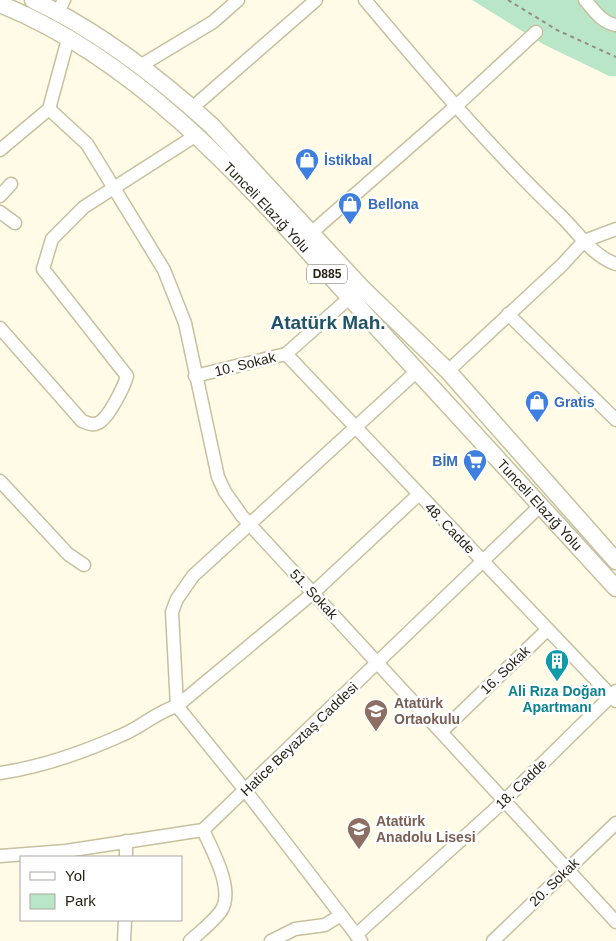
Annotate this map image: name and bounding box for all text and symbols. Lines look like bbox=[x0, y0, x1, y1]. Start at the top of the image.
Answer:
shop icon: İstikbal bbox=[294, 147, 320, 181]
place label: İstikbal bbox=[324, 152, 372, 168]
street label: Tunceli Elazığ Yolu bbox=[220, 159, 313, 256]
shop icon: Bellona bbox=[337, 191, 363, 225]
place label: Bellona bbox=[368, 196, 419, 212]
road number: D885 bbox=[307, 264, 347, 284]
district label: Atatürk Mah. bbox=[270, 312, 386, 333]
street label: 10. Sokak bbox=[213, 348, 278, 379]
shop icon: Gratis bbox=[524, 389, 550, 423]
place label: Gratis bbox=[554, 394, 595, 410]
supermarket icon: BİM bbox=[462, 448, 488, 482]
place label: BİM bbox=[432, 453, 458, 469]
street label: Tunceli Elazığ Yolu bbox=[494, 456, 586, 554]
street label: 48. Cadde bbox=[422, 499, 478, 557]
street label: 51. Sokak bbox=[287, 566, 342, 623]
street label: 16. Sokak bbox=[477, 642, 534, 697]
building icon: Ali Rıza Doğan Apartmanı bbox=[544, 648, 570, 682]
street label: Hatice Beyaztaş Caddesi bbox=[237, 679, 361, 799]
place label: Ali Rıza Doğan Apartmanı bbox=[508, 683, 606, 715]
place label: Atatürk Ortaokulu bbox=[394, 695, 460, 727]
school or university icon: Atatürk Ortaokulu bbox=[363, 698, 389, 732]
street label: 18. Cadde bbox=[492, 756, 550, 812]
place label: Atatürk Anadolu Lisesi bbox=[376, 813, 476, 845]
school or university icon: Atatürk Anadolu Lisesi bbox=[346, 816, 372, 850]
street label: 20. Sokak bbox=[526, 854, 583, 909]
legend bbox=[20, 856, 182, 921]
text: Yol bbox=[65, 867, 85, 884]
text: Park bbox=[65, 892, 96, 909]

